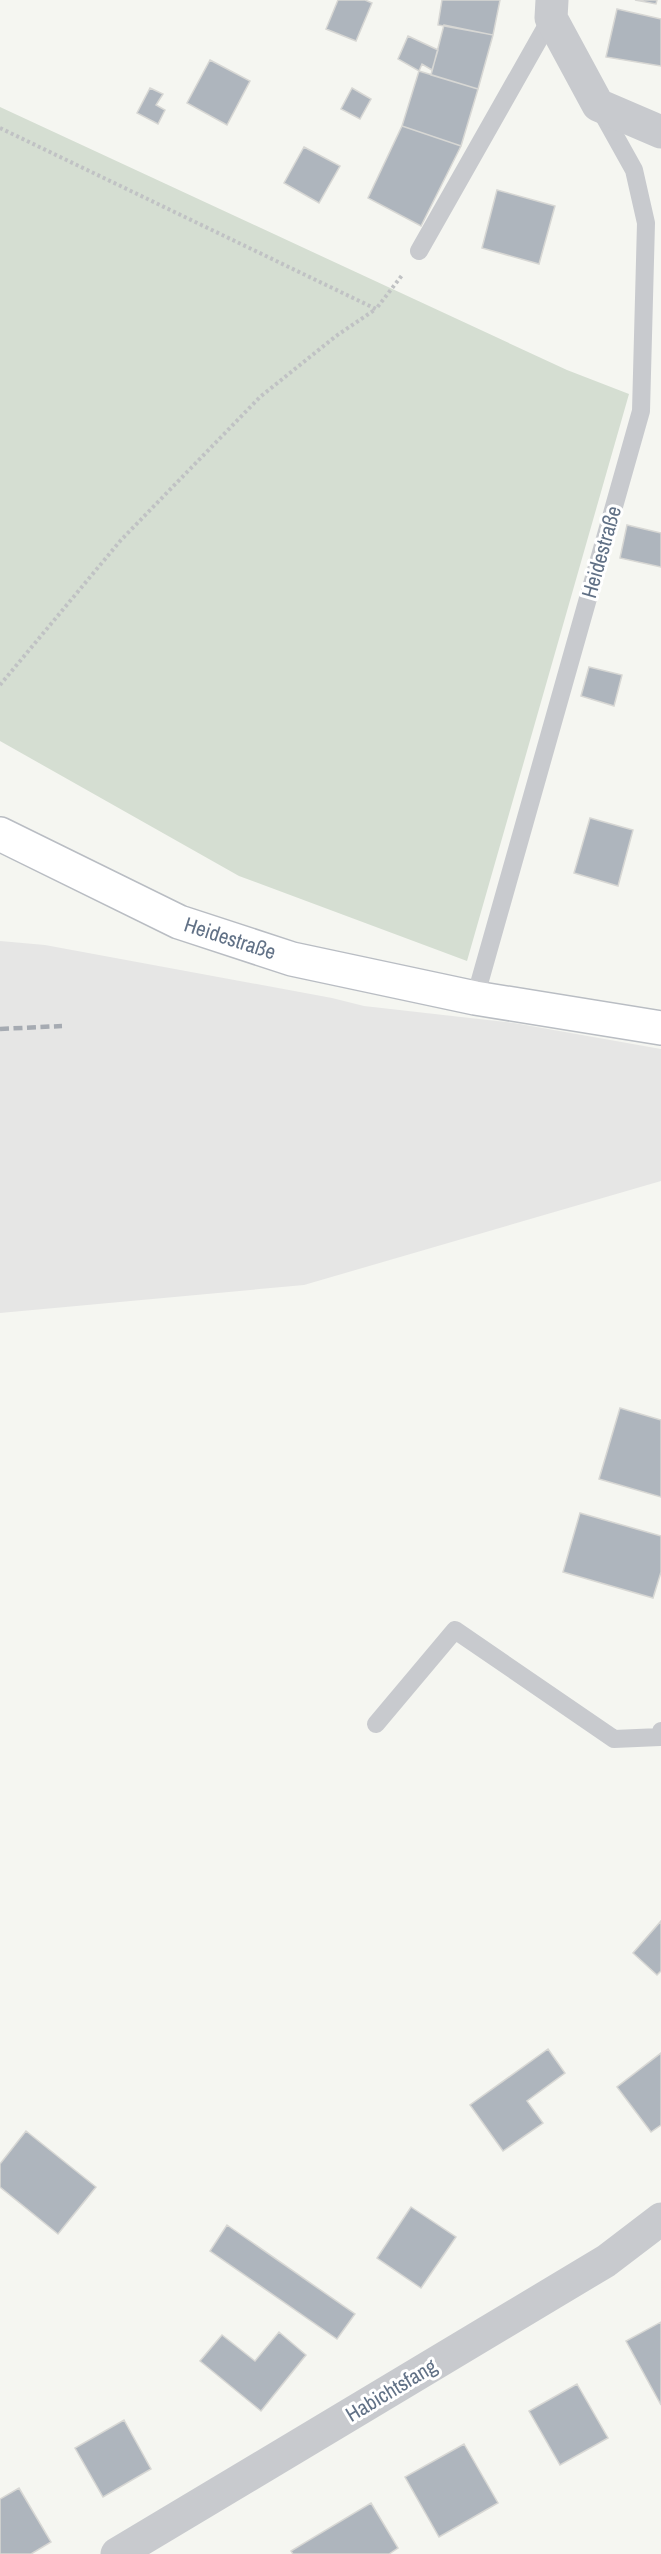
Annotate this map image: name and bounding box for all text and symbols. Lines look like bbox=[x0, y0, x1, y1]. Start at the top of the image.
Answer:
street label: Heidestraße bbox=[574, 502, 628, 602]
street label: Heidestraße bbox=[180, 910, 280, 966]
street label: Habichtsfang bbox=[340, 2351, 442, 2429]

